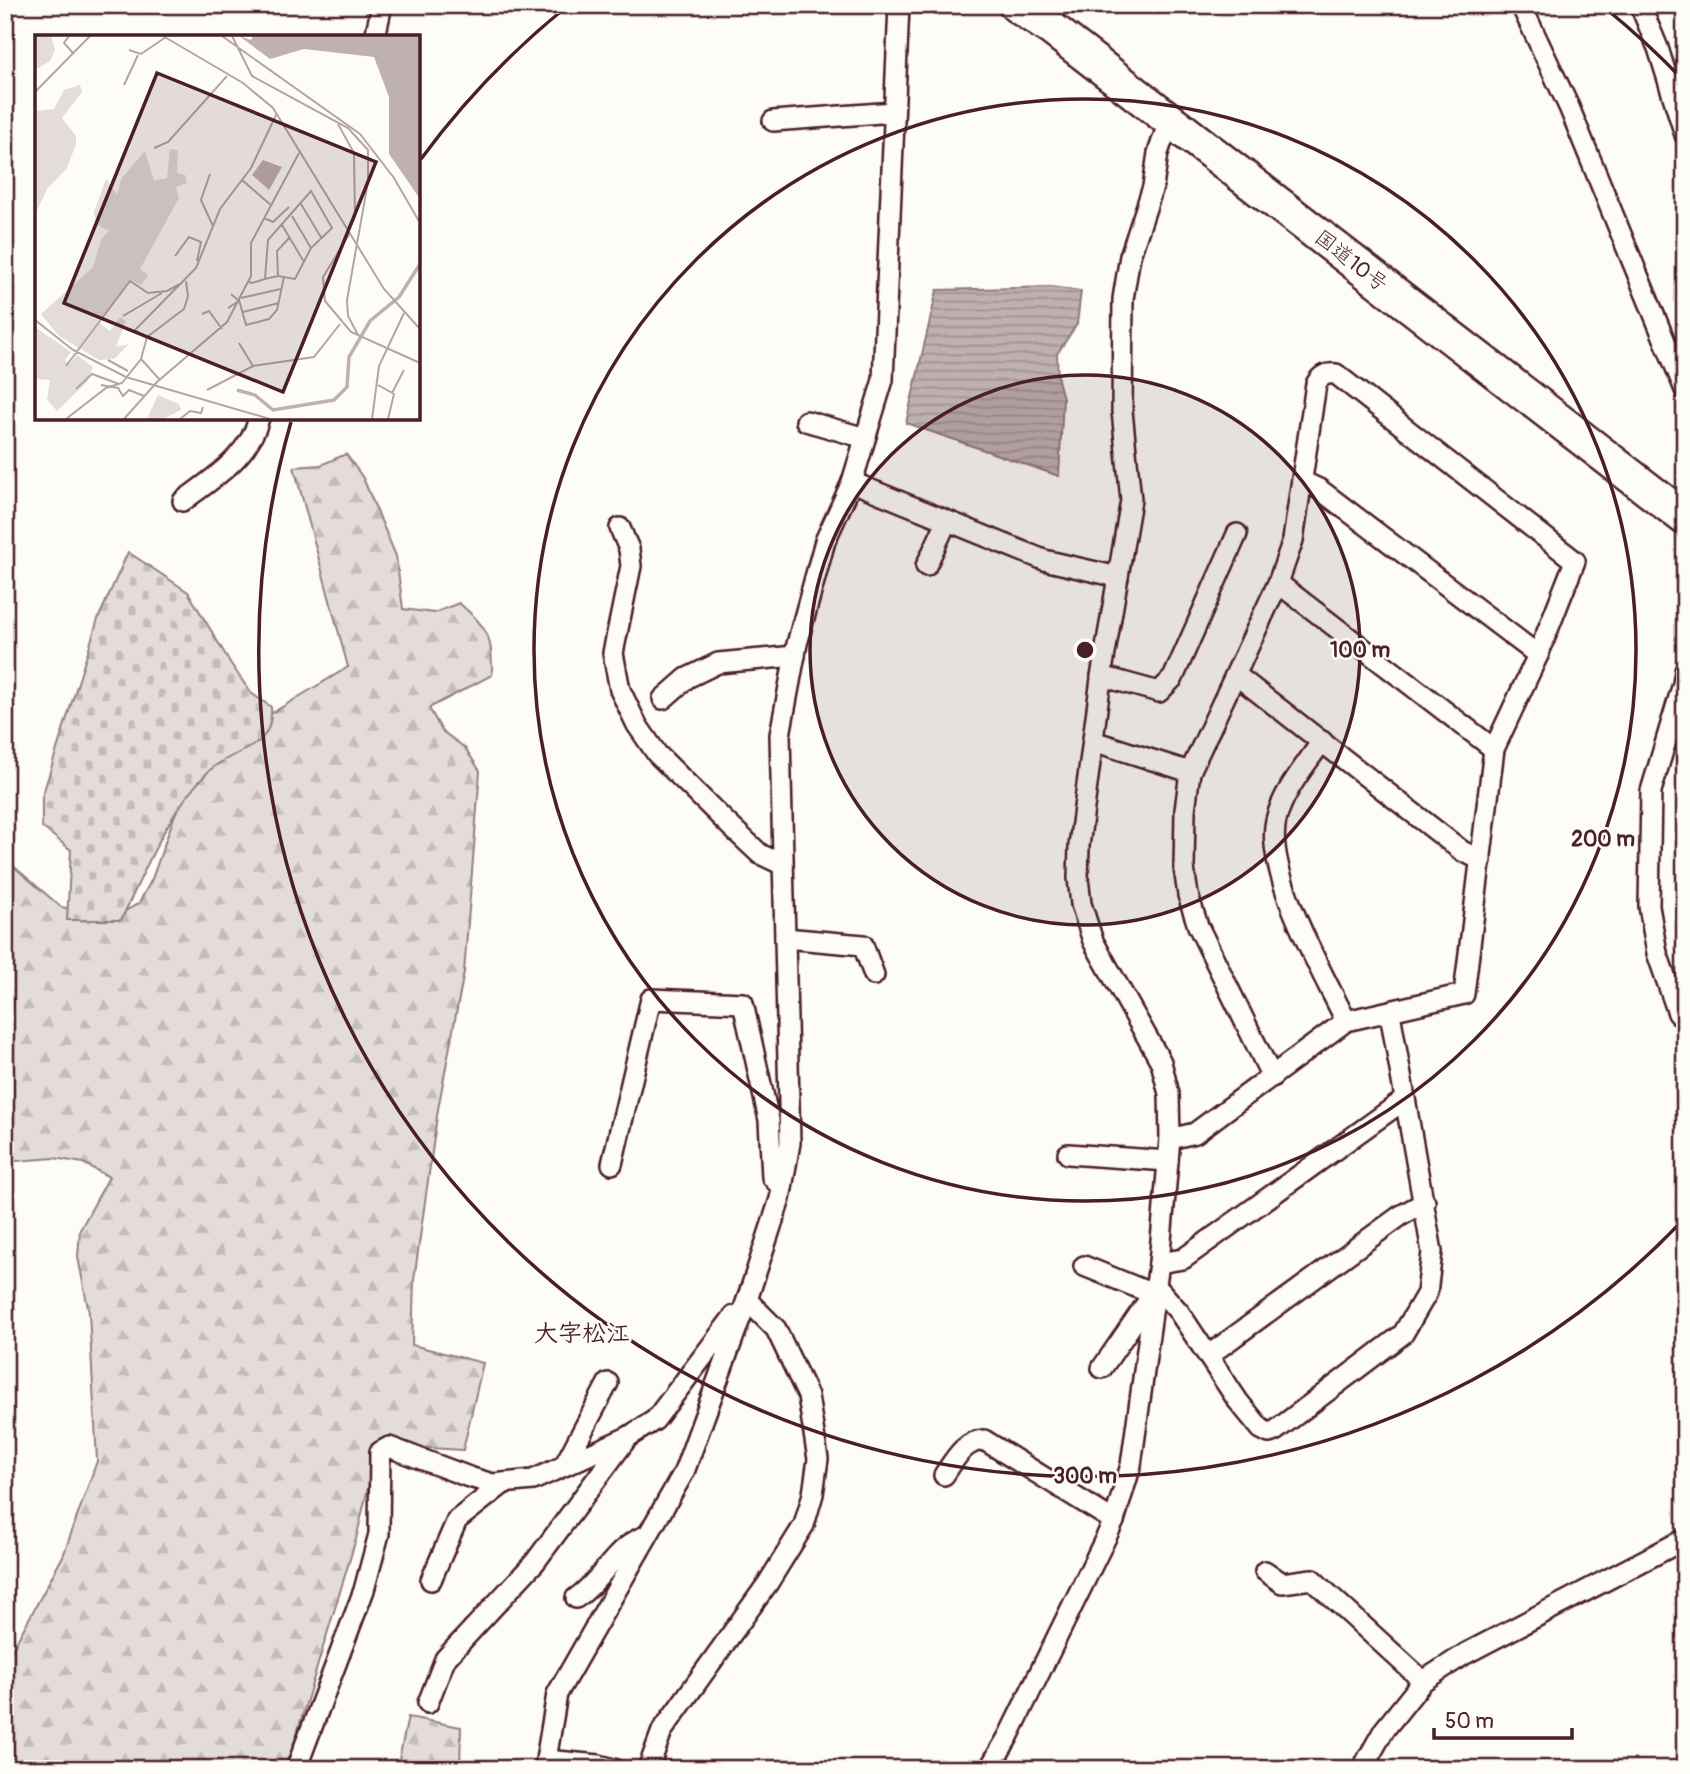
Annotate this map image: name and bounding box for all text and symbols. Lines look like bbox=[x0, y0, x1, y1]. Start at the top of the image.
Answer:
inset map bbox=[35, 35, 420, 420]
street label: 国道10号 bbox=[1309, 224, 1393, 298]
text: 100 m bbox=[1330, 637, 1390, 664]
centre of rings bbox=[1073, 638, 1097, 662]
text: 200 m bbox=[1571, 826, 1635, 853]
district label: 大字松江 bbox=[534, 1319, 630, 1348]
text: 300 m bbox=[1053, 1463, 1117, 1490]
scale bar bbox=[1434, 1697, 1573, 1741]
text: 50 m bbox=[1445, 1708, 1494, 1735]

